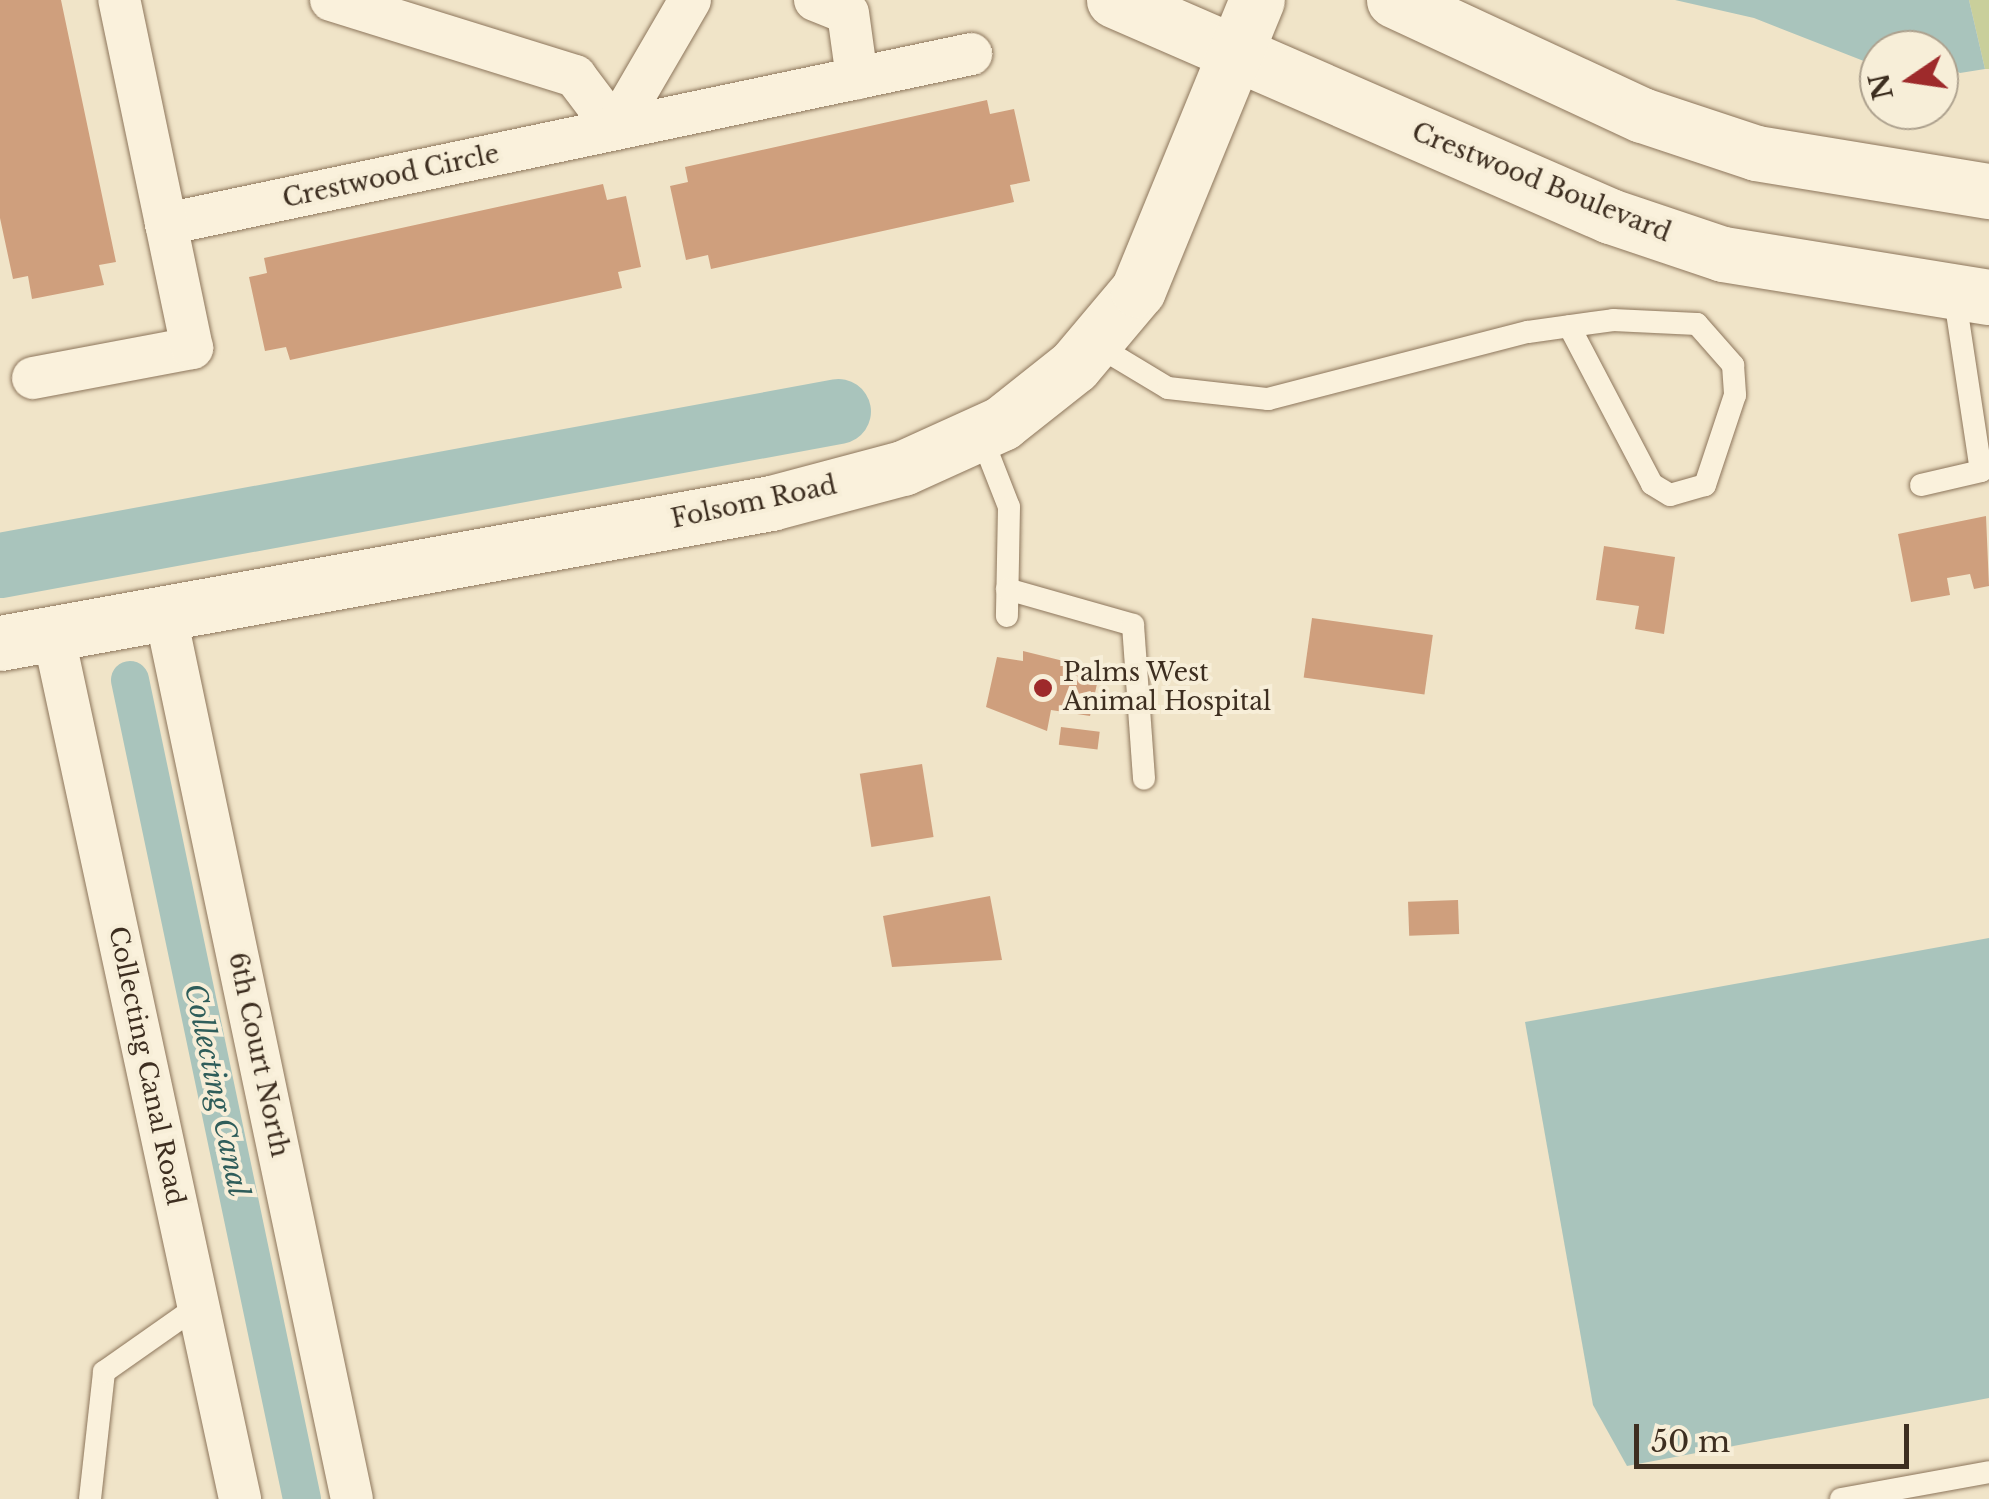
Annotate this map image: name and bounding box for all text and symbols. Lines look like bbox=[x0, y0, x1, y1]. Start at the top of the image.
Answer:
north arrow bbox=[1859, 30, 1959, 130]
text: N bbox=[1861, 70, 1901, 103]
street label: Crestwood Boulevard bbox=[1407, 117, 1675, 249]
street label: Crestwood Circle bbox=[280, 139, 502, 215]
street label: Folsom Road bbox=[669, 471, 839, 535]
place label: Palms West Animal Hospital bbox=[1063, 659, 1271, 718]
marker: Palms West Animal Hospital bbox=[1032, 677, 1054, 699]
street label: Collecting Canal Road bbox=[102, 924, 190, 1208]
street label: 6th Court North bbox=[222, 950, 294, 1160]
water label: Collecting Canal bbox=[177, 980, 255, 1200]
scale bar bbox=[1639, 1404, 1914, 1466]
text: 50 m bbox=[1651, 1423, 1730, 1460]

